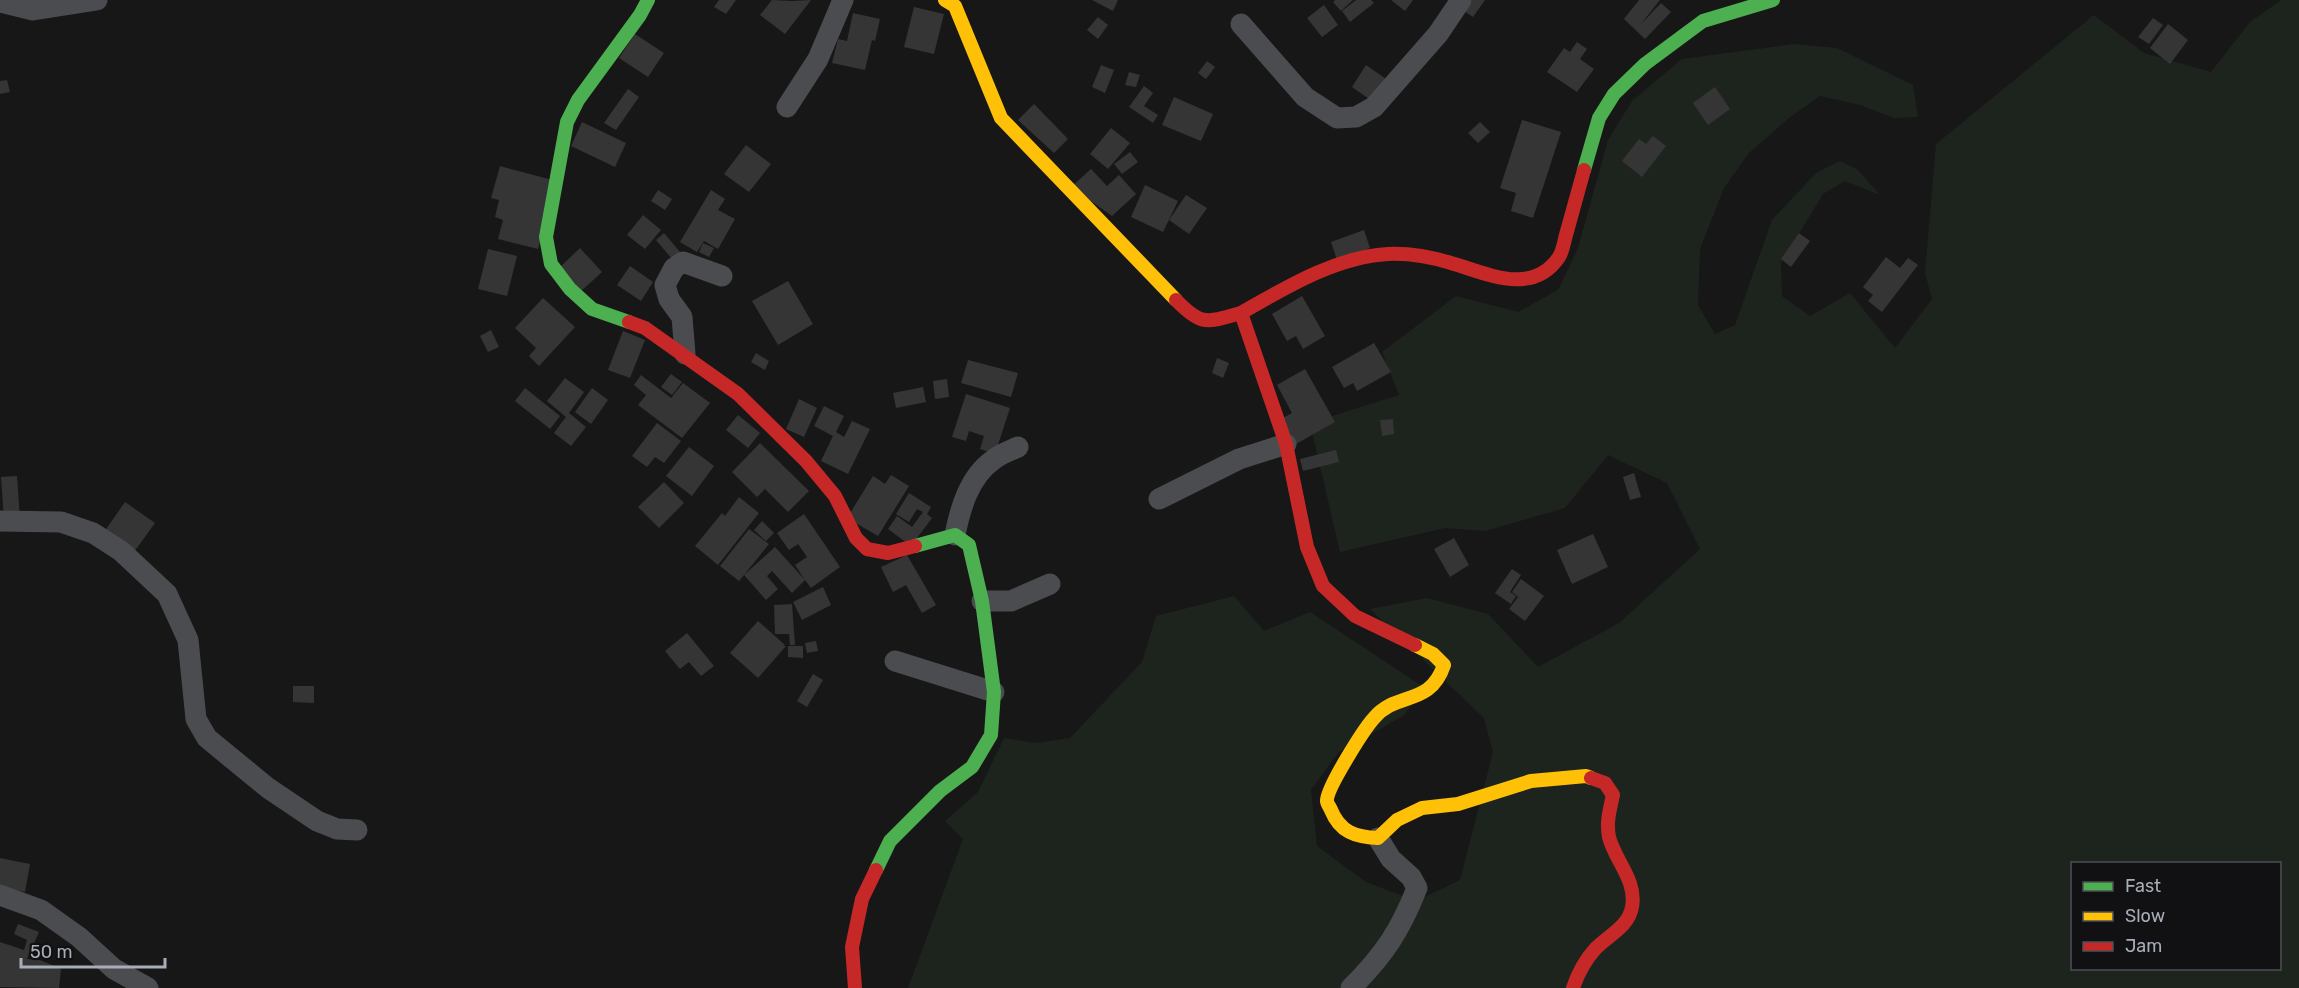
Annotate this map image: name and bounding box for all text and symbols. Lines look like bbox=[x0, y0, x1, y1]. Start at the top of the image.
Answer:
legend bbox=[2071, 862, 2281, 970]
text: Fast bbox=[2125, 875, 2161, 897]
text: Slow bbox=[2125, 905, 2165, 927]
scale bar bbox=[21, 931, 165, 969]
text: Jam bbox=[2125, 935, 2162, 957]
text: 50 m bbox=[30, 941, 73, 963]

